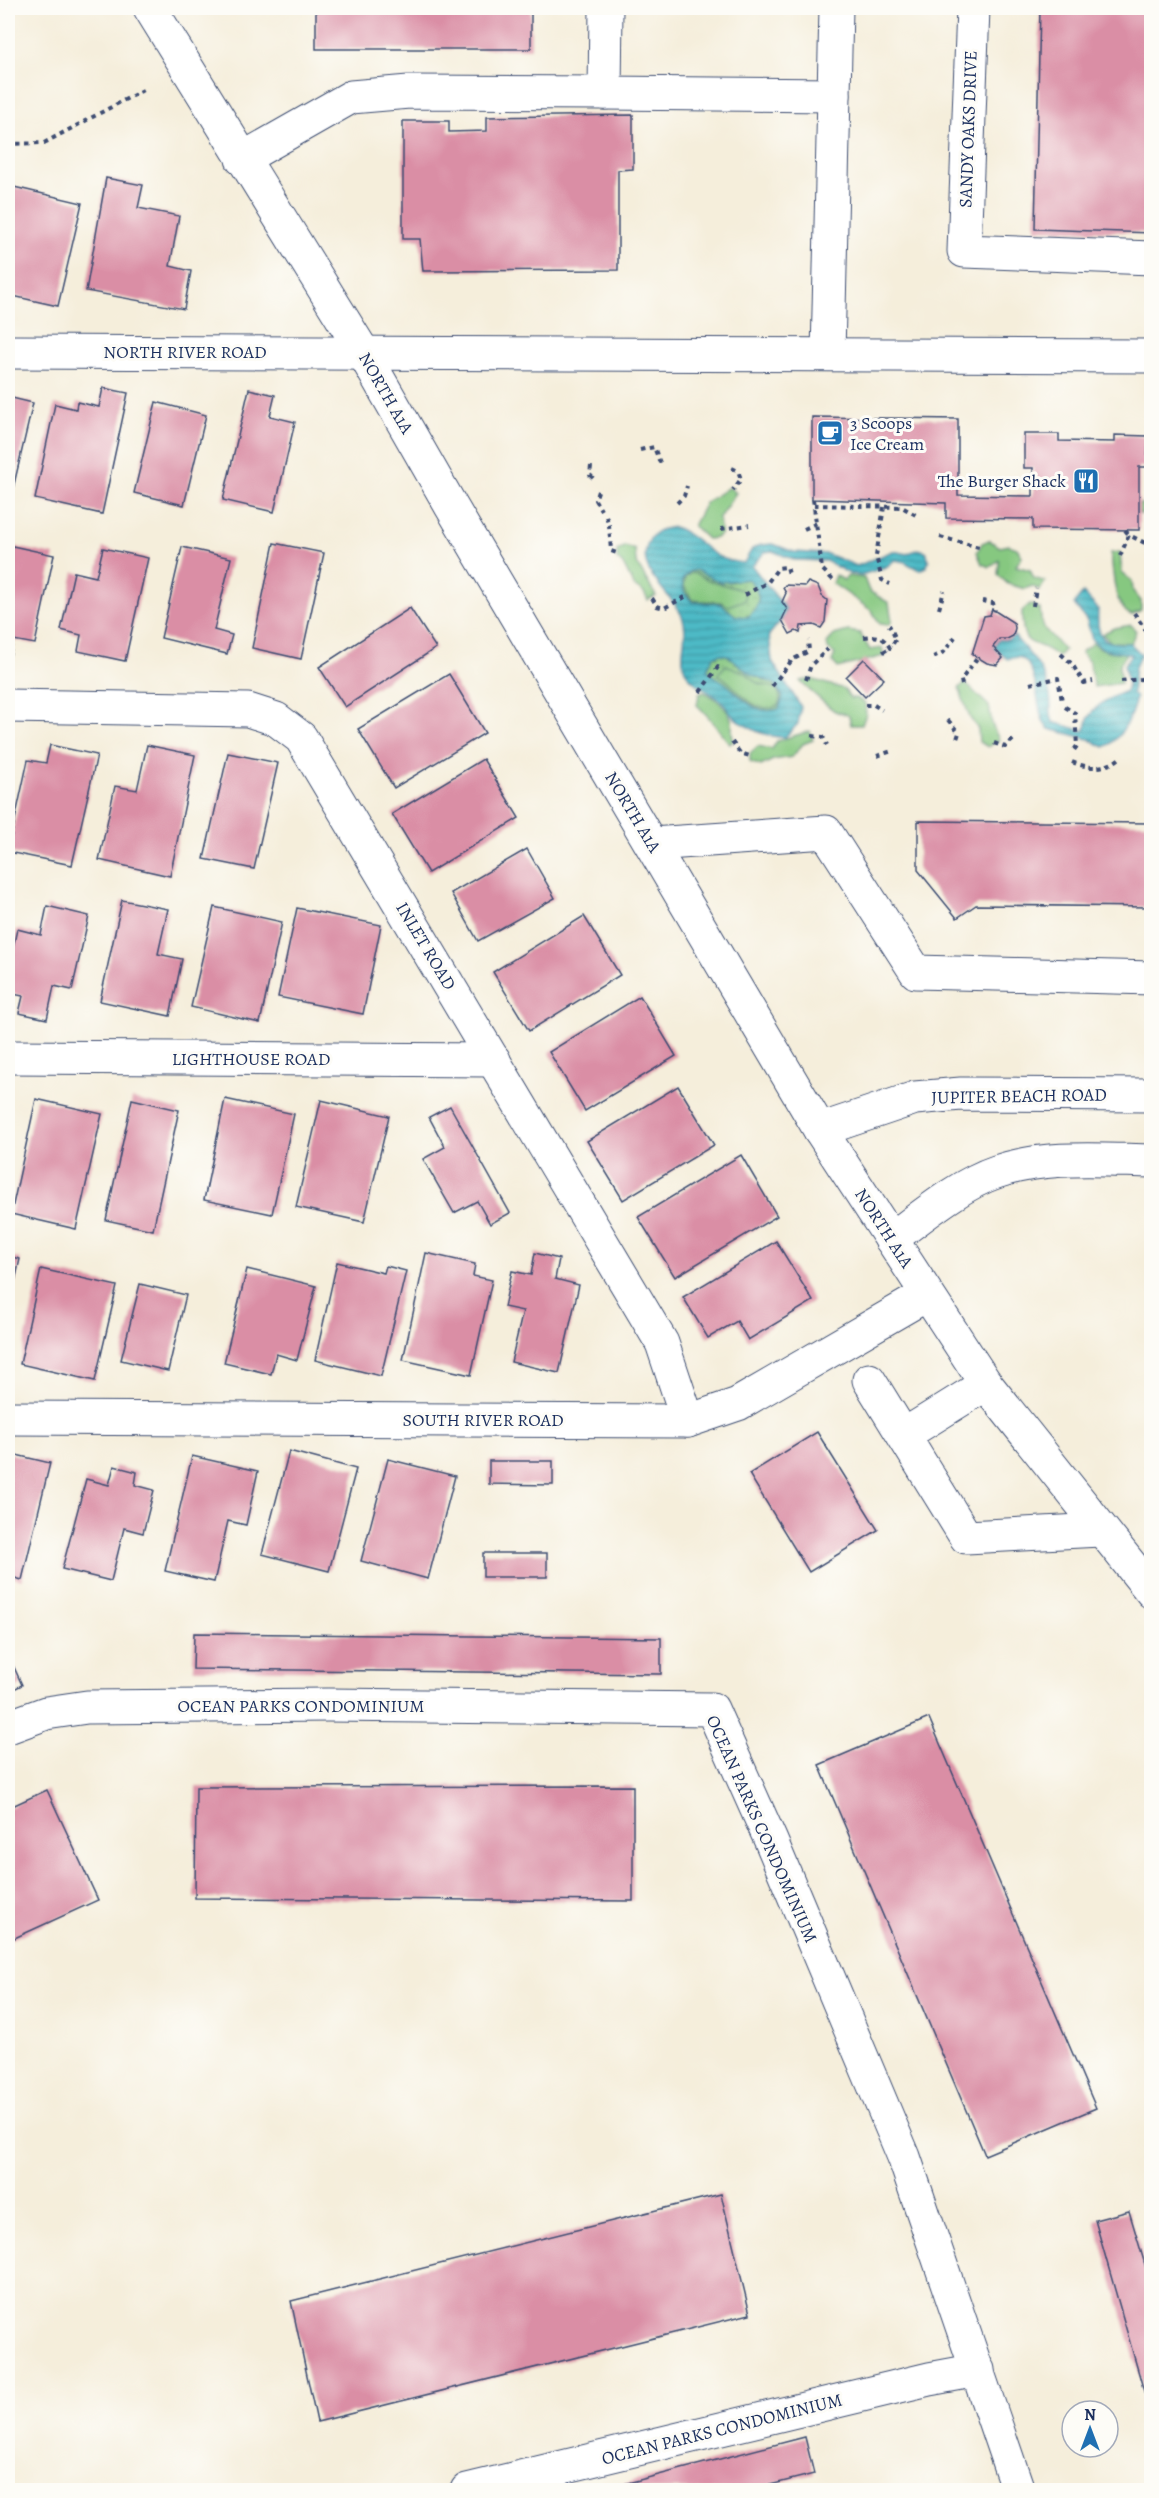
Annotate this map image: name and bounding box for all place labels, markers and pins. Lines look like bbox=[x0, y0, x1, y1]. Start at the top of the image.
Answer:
place label: 3 Scoops Ice Cream bbox=[850, 411, 924, 456]
cafe icon: 3 Scoops Ice Cream bbox=[815, 418, 845, 448]
restaurant icon: The Burger Shack bbox=[1071, 466, 1101, 496]
place label: The Burger Shack bbox=[938, 469, 1066, 493]

